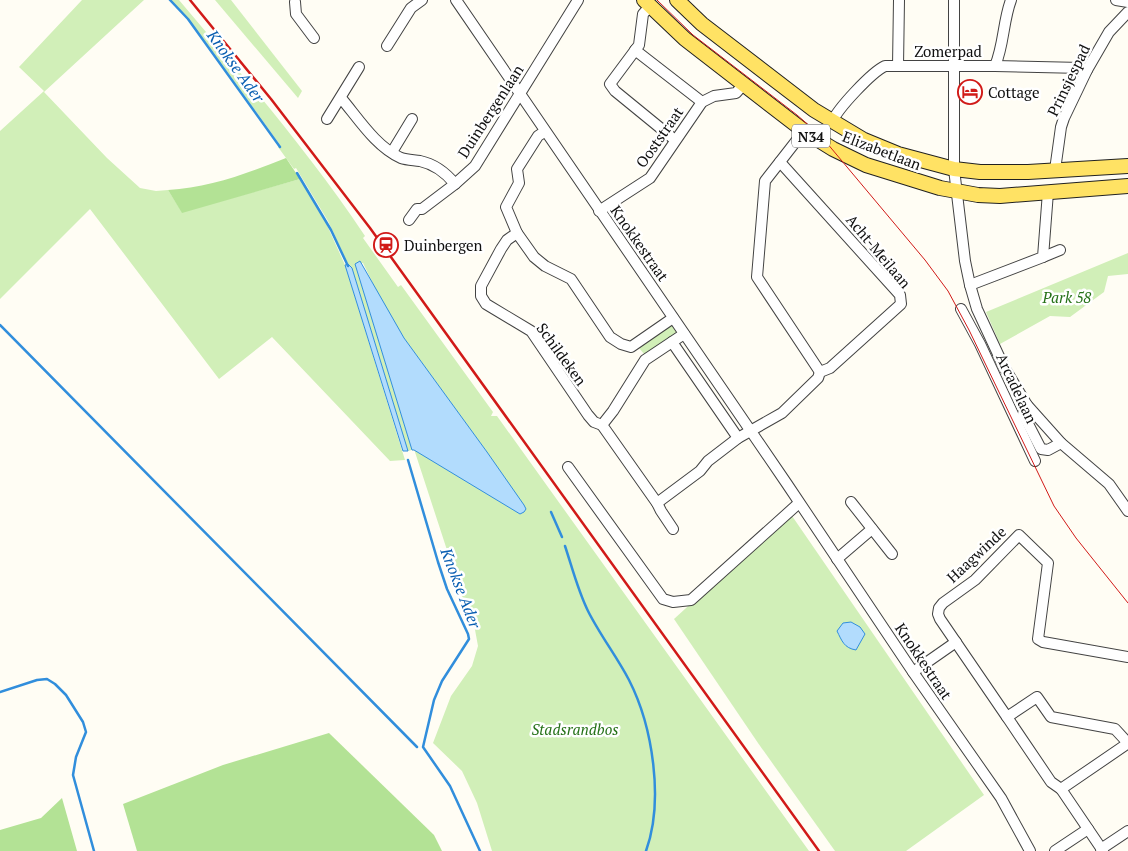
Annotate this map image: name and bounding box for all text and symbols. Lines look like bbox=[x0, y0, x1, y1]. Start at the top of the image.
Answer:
water label: Knokse Ader bbox=[202, 25, 270, 107]
street label: Zomerpad bbox=[914, 41, 982, 61]
street label: Prinsjespad bbox=[1042, 41, 1094, 119]
street label: Duinbergenlaan bbox=[452, 61, 528, 161]
hotel icon: Cottage bbox=[957, 79, 983, 105]
place label: Cottage bbox=[988, 82, 1040, 102]
street label: Ooststraat bbox=[631, 102, 688, 171]
road number: N34 bbox=[792, 124, 830, 148]
street label: Elizabetlaan bbox=[840, 126, 924, 174]
street label: Knokkestraat bbox=[606, 201, 674, 285]
street label: Acht-Meilaan bbox=[842, 210, 916, 292]
station icon: Duinbergen bbox=[373, 232, 399, 258]
place label: Duinbergen bbox=[404, 235, 483, 255]
park label: Park 58 bbox=[1042, 287, 1092, 307]
street label: Schildeken bbox=[533, 319, 592, 389]
street label: Arcadelaan bbox=[992, 350, 1042, 426]
street label: Haagwinde bbox=[942, 521, 1010, 587]
water label: Knokse Ader bbox=[435, 544, 487, 632]
street label: Knokkestraat bbox=[891, 619, 957, 704]
park label: Stadsrandbos bbox=[531, 719, 619, 739]

